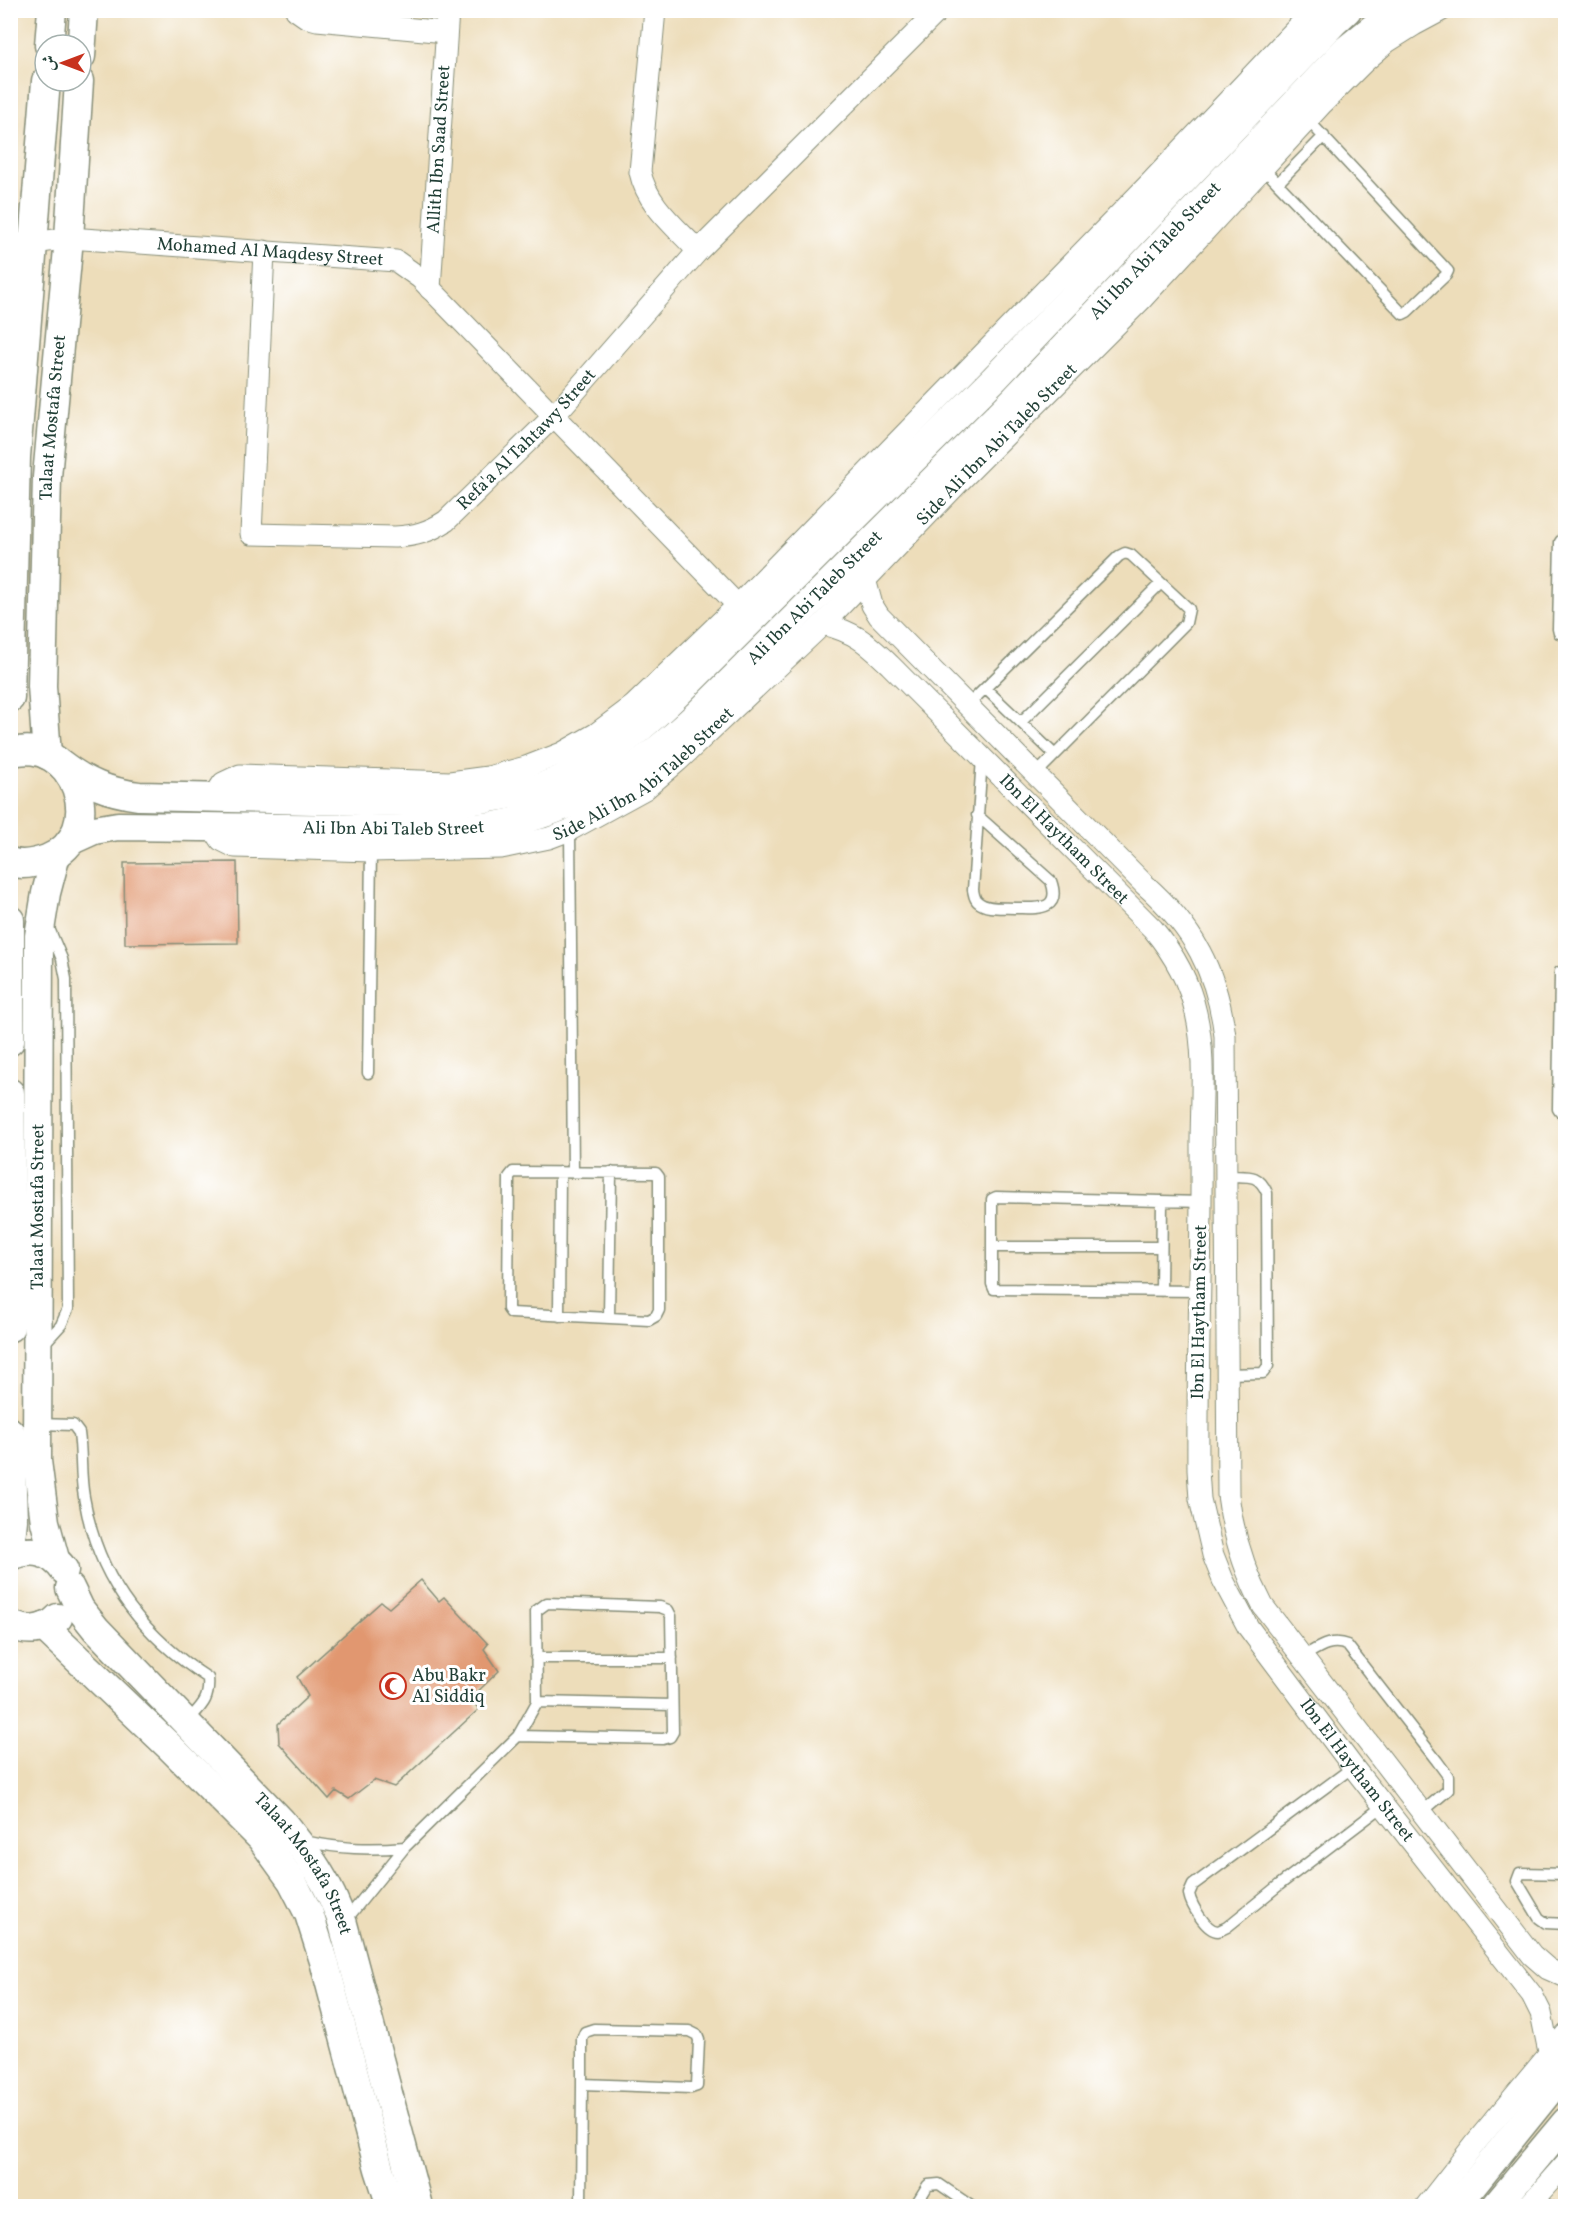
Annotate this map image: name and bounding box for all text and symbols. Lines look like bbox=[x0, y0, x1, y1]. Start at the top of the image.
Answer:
north arrow bbox=[33, 33, 93, 93]
text: ش bbox=[39, 55, 61, 71]
street label: Allith Ibn Saad Street bbox=[421, 64, 457, 234]
street label: Ali Ibn Abi Taleb Street bbox=[1084, 176, 1227, 326]
street label: Mohamed Al Maqdesy Street bbox=[156, 232, 384, 273]
street label: Talaat Mostafa Street bbox=[34, 334, 73, 501]
street label: Side Ali Ibn Abi Taleb Street bbox=[911, 358, 1083, 532]
street label: Refa'a Al Tahtawy Street bbox=[451, 364, 602, 516]
street label: Ali Ibn Abi Taleb Street bbox=[742, 525, 888, 671]
street label: Side Ali Ibn Abi Taleb Street bbox=[549, 702, 740, 848]
street label: Ibn El Haytham Street bbox=[993, 769, 1134, 910]
street label: Ali Ibn Abi Taleb Street bbox=[302, 815, 485, 843]
street label: Talaat Mostafa Street bbox=[25, 1124, 51, 1290]
street label: Ibn El Haytham Street bbox=[1186, 1224, 1214, 1400]
place label: Abu Bakr Al Siddiq bbox=[412, 1664, 486, 1710]
mosque icon: Abu Bakr Al Siddiq bbox=[378, 1671, 408, 1701]
street label: Ibn El Haytham Street bbox=[1294, 1694, 1420, 1848]
street label: Talaat Mostafa Street bbox=[248, 1787, 358, 1938]

